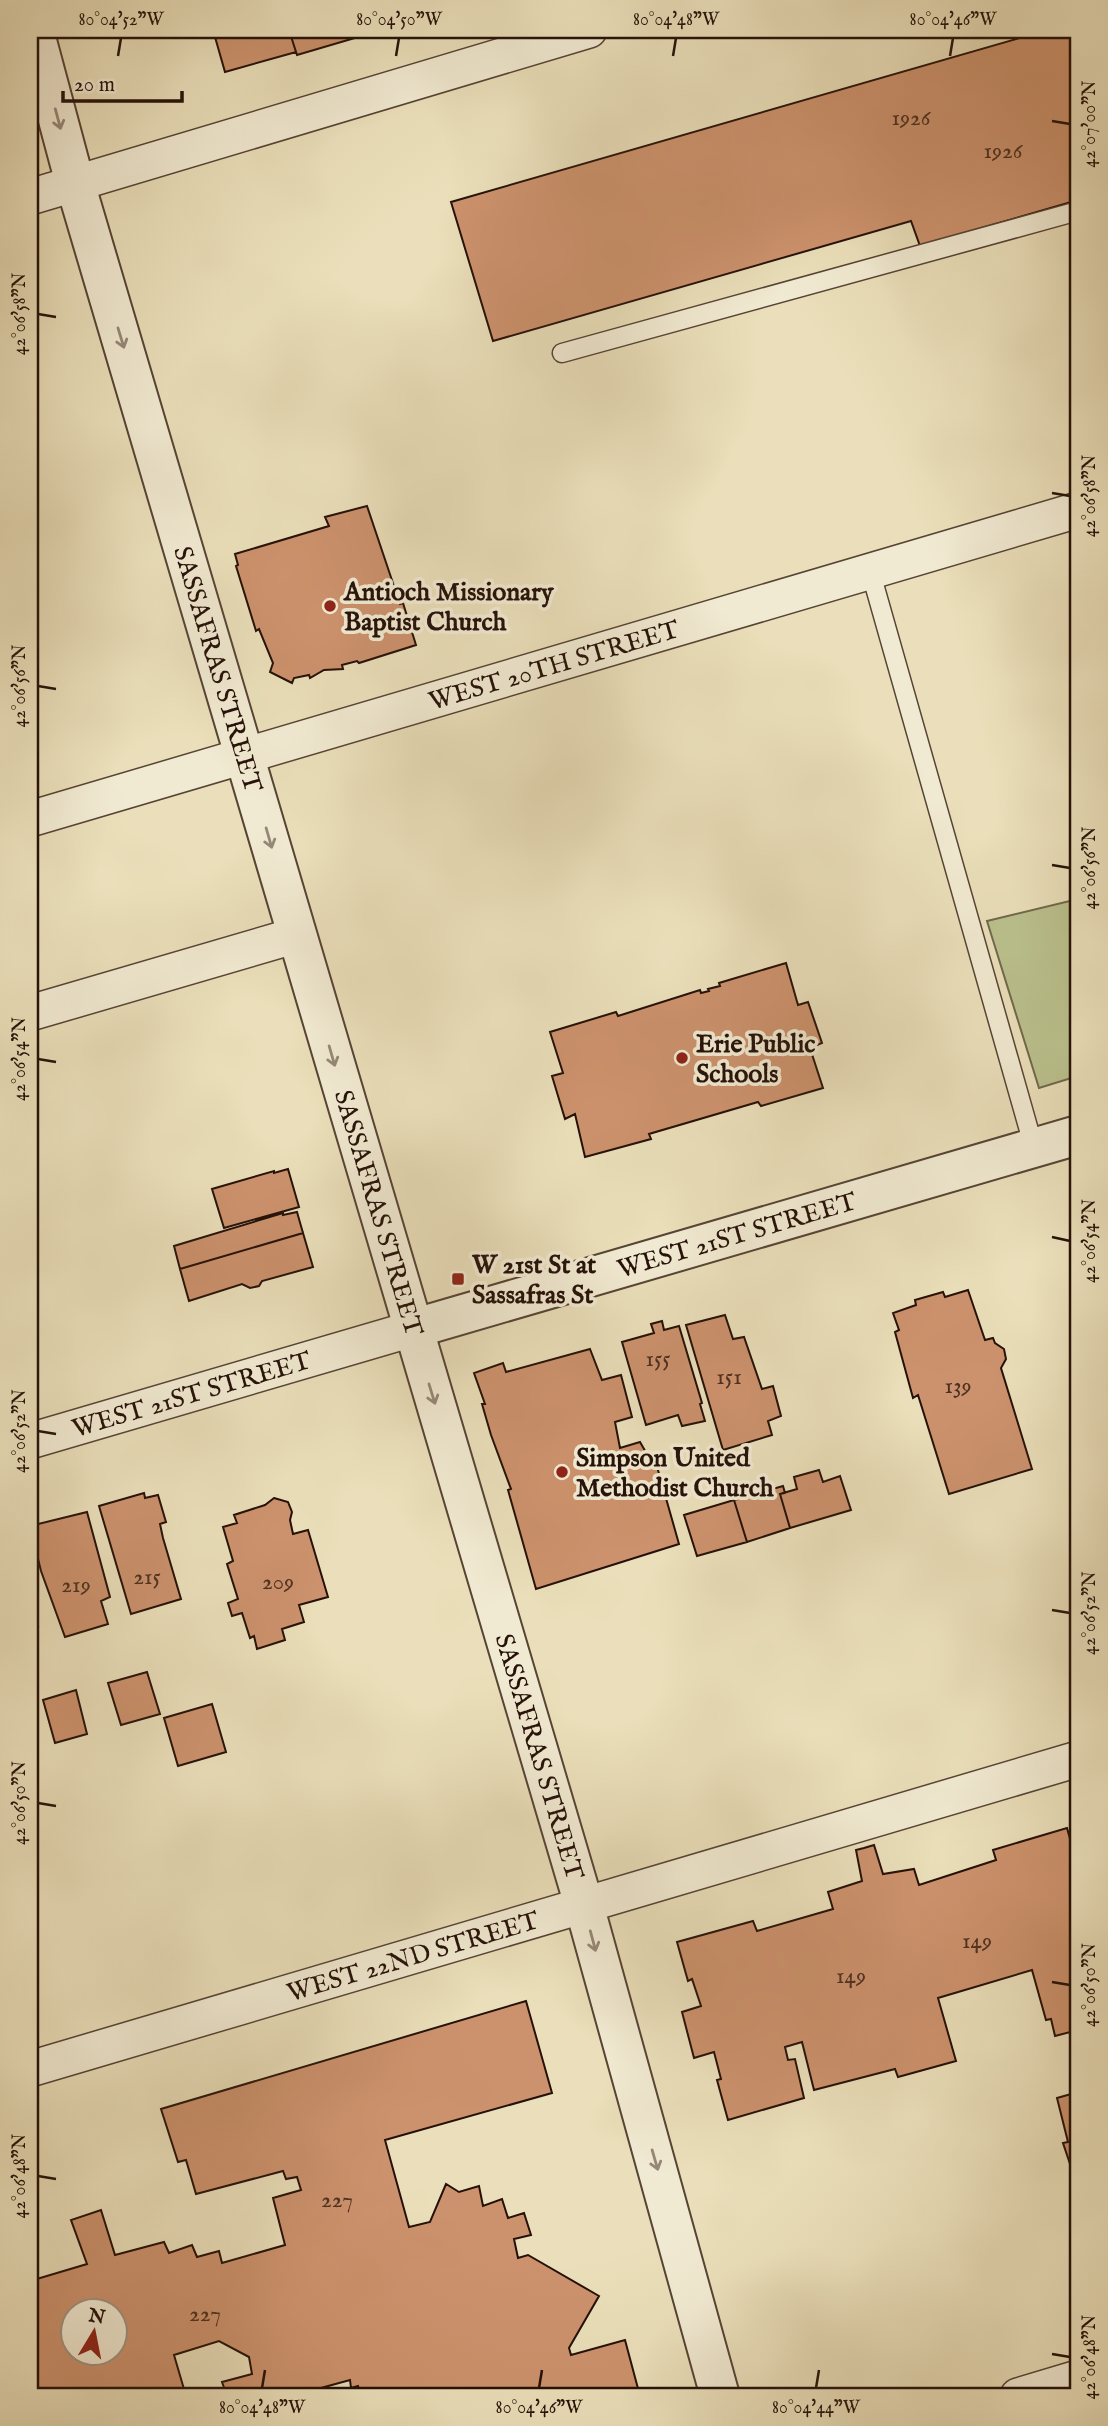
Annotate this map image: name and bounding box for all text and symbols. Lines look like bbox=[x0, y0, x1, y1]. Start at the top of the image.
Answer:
text: 80°04'52"W bbox=[78, 9, 164, 32]
text: 80°04'50"W bbox=[356, 9, 443, 32]
text: 80°04'48"W bbox=[633, 9, 720, 32]
text: 80°04'46"W bbox=[910, 9, 997, 32]
scale bar bbox=[63, 60, 182, 104]
text: 20 m bbox=[74, 72, 115, 99]
text: 42°07'00"N bbox=[1079, 80, 1102, 168]
house number: 1926 bbox=[891, 104, 932, 133]
one-way arrow bbox=[52, 107, 65, 130]
house number: 1926 bbox=[983, 137, 1024, 166]
text: 42°06'58"N bbox=[9, 272, 32, 355]
one-way arrow bbox=[116, 326, 129, 348]
text: 42°06'58"N bbox=[1079, 454, 1102, 537]
street label: SASSAFRAS STREET bbox=[165, 542, 269, 796]
place label: Antioch Missionary Baptist Church bbox=[343, 576, 555, 639]
marker: Antioch Missionary Baptist Church bbox=[322, 598, 338, 614]
street label: WEST 20TH STREET bbox=[425, 613, 683, 719]
text: 42°06'56"N bbox=[9, 644, 32, 727]
text: 42°06'56"N bbox=[1079, 826, 1102, 909]
one-way arrow bbox=[264, 827, 277, 849]
text: 42°06'54"N bbox=[9, 1016, 32, 1101]
place label: Erie Public Schools bbox=[696, 1028, 815, 1091]
one-way arrow bbox=[327, 1045, 340, 1067]
marker: Erie Public Schools bbox=[674, 1050, 690, 1066]
street label: SASSAFRAS STREET bbox=[326, 1086, 430, 1340]
street label: WEST 21ST STREET bbox=[613, 1185, 860, 1286]
text: 42°06'54"N bbox=[1079, 1198, 1102, 1283]
place label: W 21st St at Sassafras St bbox=[471, 1249, 596, 1312]
marker: W 21st St at Sassafras St bbox=[450, 1271, 466, 1287]
street label: WEST 21ST STREET bbox=[68, 1344, 315, 1446]
house number: 155 bbox=[645, 1345, 671, 1374]
house number: 151 bbox=[716, 1363, 742, 1392]
house number: 139 bbox=[944, 1372, 972, 1401]
one-way arrow bbox=[427, 1383, 440, 1405]
text: 42°06'52"N bbox=[9, 1389, 32, 1473]
place label: Simpson United Methodist Church bbox=[576, 1442, 775, 1505]
marker: Simpson United Methodist Church bbox=[554, 1464, 570, 1480]
house number: 215 bbox=[133, 1563, 161, 1592]
house number: 209 bbox=[262, 1568, 294, 1597]
house number: 219 bbox=[61, 1571, 91, 1600]
text: 42°06'52"N bbox=[1079, 1571, 1102, 1655]
street label: SASSAFRAS STREET bbox=[487, 1630, 591, 1884]
text: 42°06'50"N bbox=[9, 1760, 32, 1845]
street label: WEST 22ND STREET bbox=[283, 1904, 543, 2010]
house number: 149 bbox=[962, 1927, 992, 1956]
one-way arrow bbox=[588, 1930, 601, 1952]
text: 42°06'50"N bbox=[1079, 1942, 1102, 2027]
house number: 149 bbox=[836, 1962, 866, 1991]
text: 42°06'48"N bbox=[9, 2133, 32, 2218]
one-way arrow bbox=[649, 2149, 662, 2171]
house number: 227 bbox=[321, 2186, 353, 2215]
north arrow bbox=[60, 2296, 130, 2366]
house number: 227 bbox=[189, 2300, 221, 2329]
text: N bbox=[85, 2304, 107, 2331]
text: 42°06'48"N bbox=[1079, 2314, 1102, 2399]
text: 80°04'48"W bbox=[219, 2397, 306, 2420]
text: 80°04'46"W bbox=[496, 2397, 583, 2420]
text: 80°04'44"W bbox=[772, 2397, 861, 2420]

